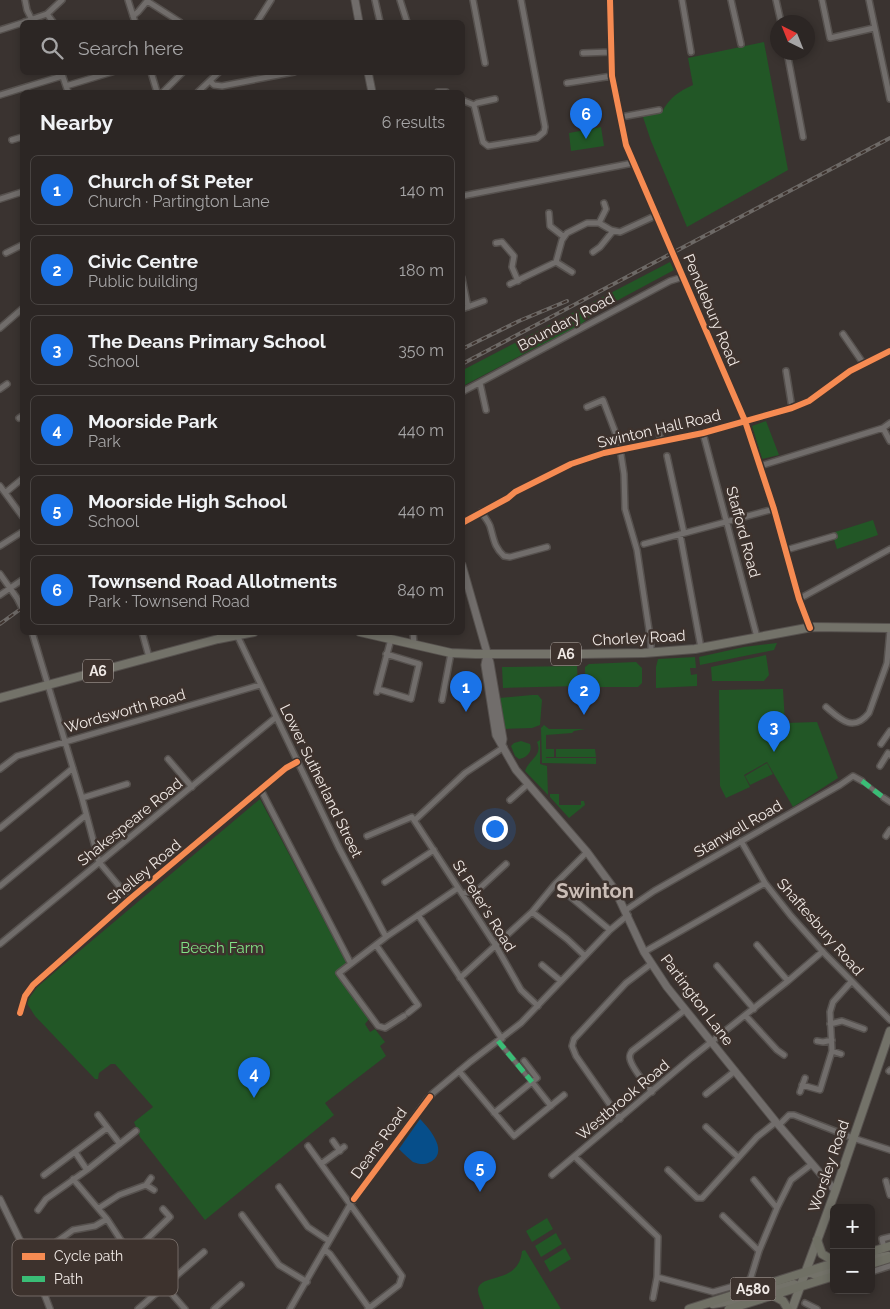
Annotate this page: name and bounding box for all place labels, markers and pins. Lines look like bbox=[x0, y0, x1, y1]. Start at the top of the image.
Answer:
pin: 6 bbox=[570, 98, 602, 139]
pin: 1 bbox=[450, 671, 482, 712]
pin: 2 bbox=[568, 674, 600, 715]
pin: 3 bbox=[758, 711, 790, 752]
pin: 4 bbox=[238, 1057, 270, 1098]
pin: 5 bbox=[464, 1151, 496, 1192]

